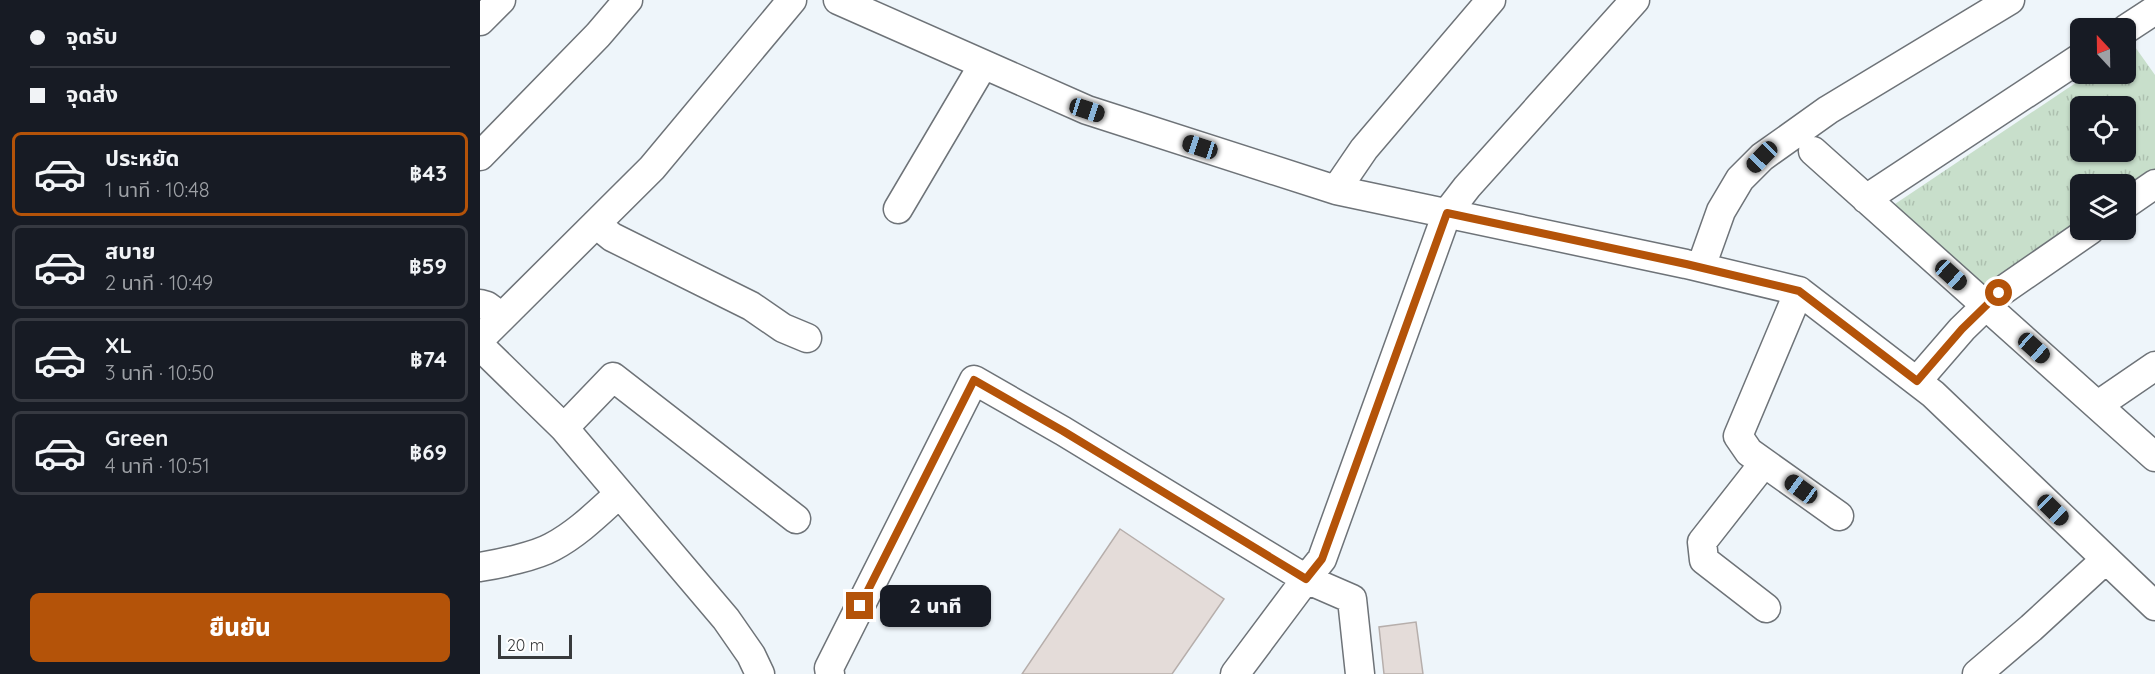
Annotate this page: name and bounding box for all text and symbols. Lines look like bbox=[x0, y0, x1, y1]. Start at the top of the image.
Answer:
north arrow bbox=[2070, 18, 2136, 84]
map controls bbox=[2070, 18, 2136, 240]
text: จุดรับ bbox=[66, 22, 118, 50]
text: จุดส่ง bbox=[66, 80, 118, 108]
car bbox=[1067, 96, 1107, 124]
button: locate bbox=[2070, 96, 2136, 162]
car bbox=[1180, 133, 1220, 161]
car bbox=[1743, 138, 1781, 176]
text: ประหยัด bbox=[105, 144, 180, 172]
icon: car bbox=[33, 147, 87, 201]
text: ฿43 bbox=[409, 159, 447, 187]
button: layers bbox=[2070, 174, 2136, 240]
text: 1 นาที · 10:48 bbox=[105, 177, 210, 202]
text: สบาย bbox=[105, 237, 155, 265]
icon: car bbox=[33, 240, 87, 294]
text: ฿59 bbox=[409, 252, 447, 280]
car bbox=[1932, 256, 1970, 294]
text: 2 นาที · 10:49 bbox=[105, 270, 213, 295]
route start bbox=[1985, 279, 2012, 306]
car bbox=[2015, 329, 2053, 367]
text: XL bbox=[105, 331, 132, 359]
icon: car bbox=[33, 333, 87, 387]
text: ฿74 bbox=[410, 345, 447, 373]
text: 3 นาที · 10:50 bbox=[105, 360, 214, 385]
text: Green bbox=[105, 424, 168, 452]
icon: car bbox=[33, 426, 87, 480]
text: ฿69 bbox=[410, 438, 447, 466]
text: 4 นาที · 10:51 bbox=[105, 453, 210, 478]
car bbox=[1781, 471, 1821, 507]
car bbox=[2034, 491, 2072, 529]
callout: 2 นาที bbox=[881, 585, 992, 627]
route end bbox=[846, 592, 873, 619]
button: ยืนยัน bbox=[30, 593, 450, 662]
text: 2 นาที bbox=[909, 593, 962, 618]
scale bar bbox=[498, 632, 572, 660]
text: 20 m bbox=[507, 635, 544, 655]

